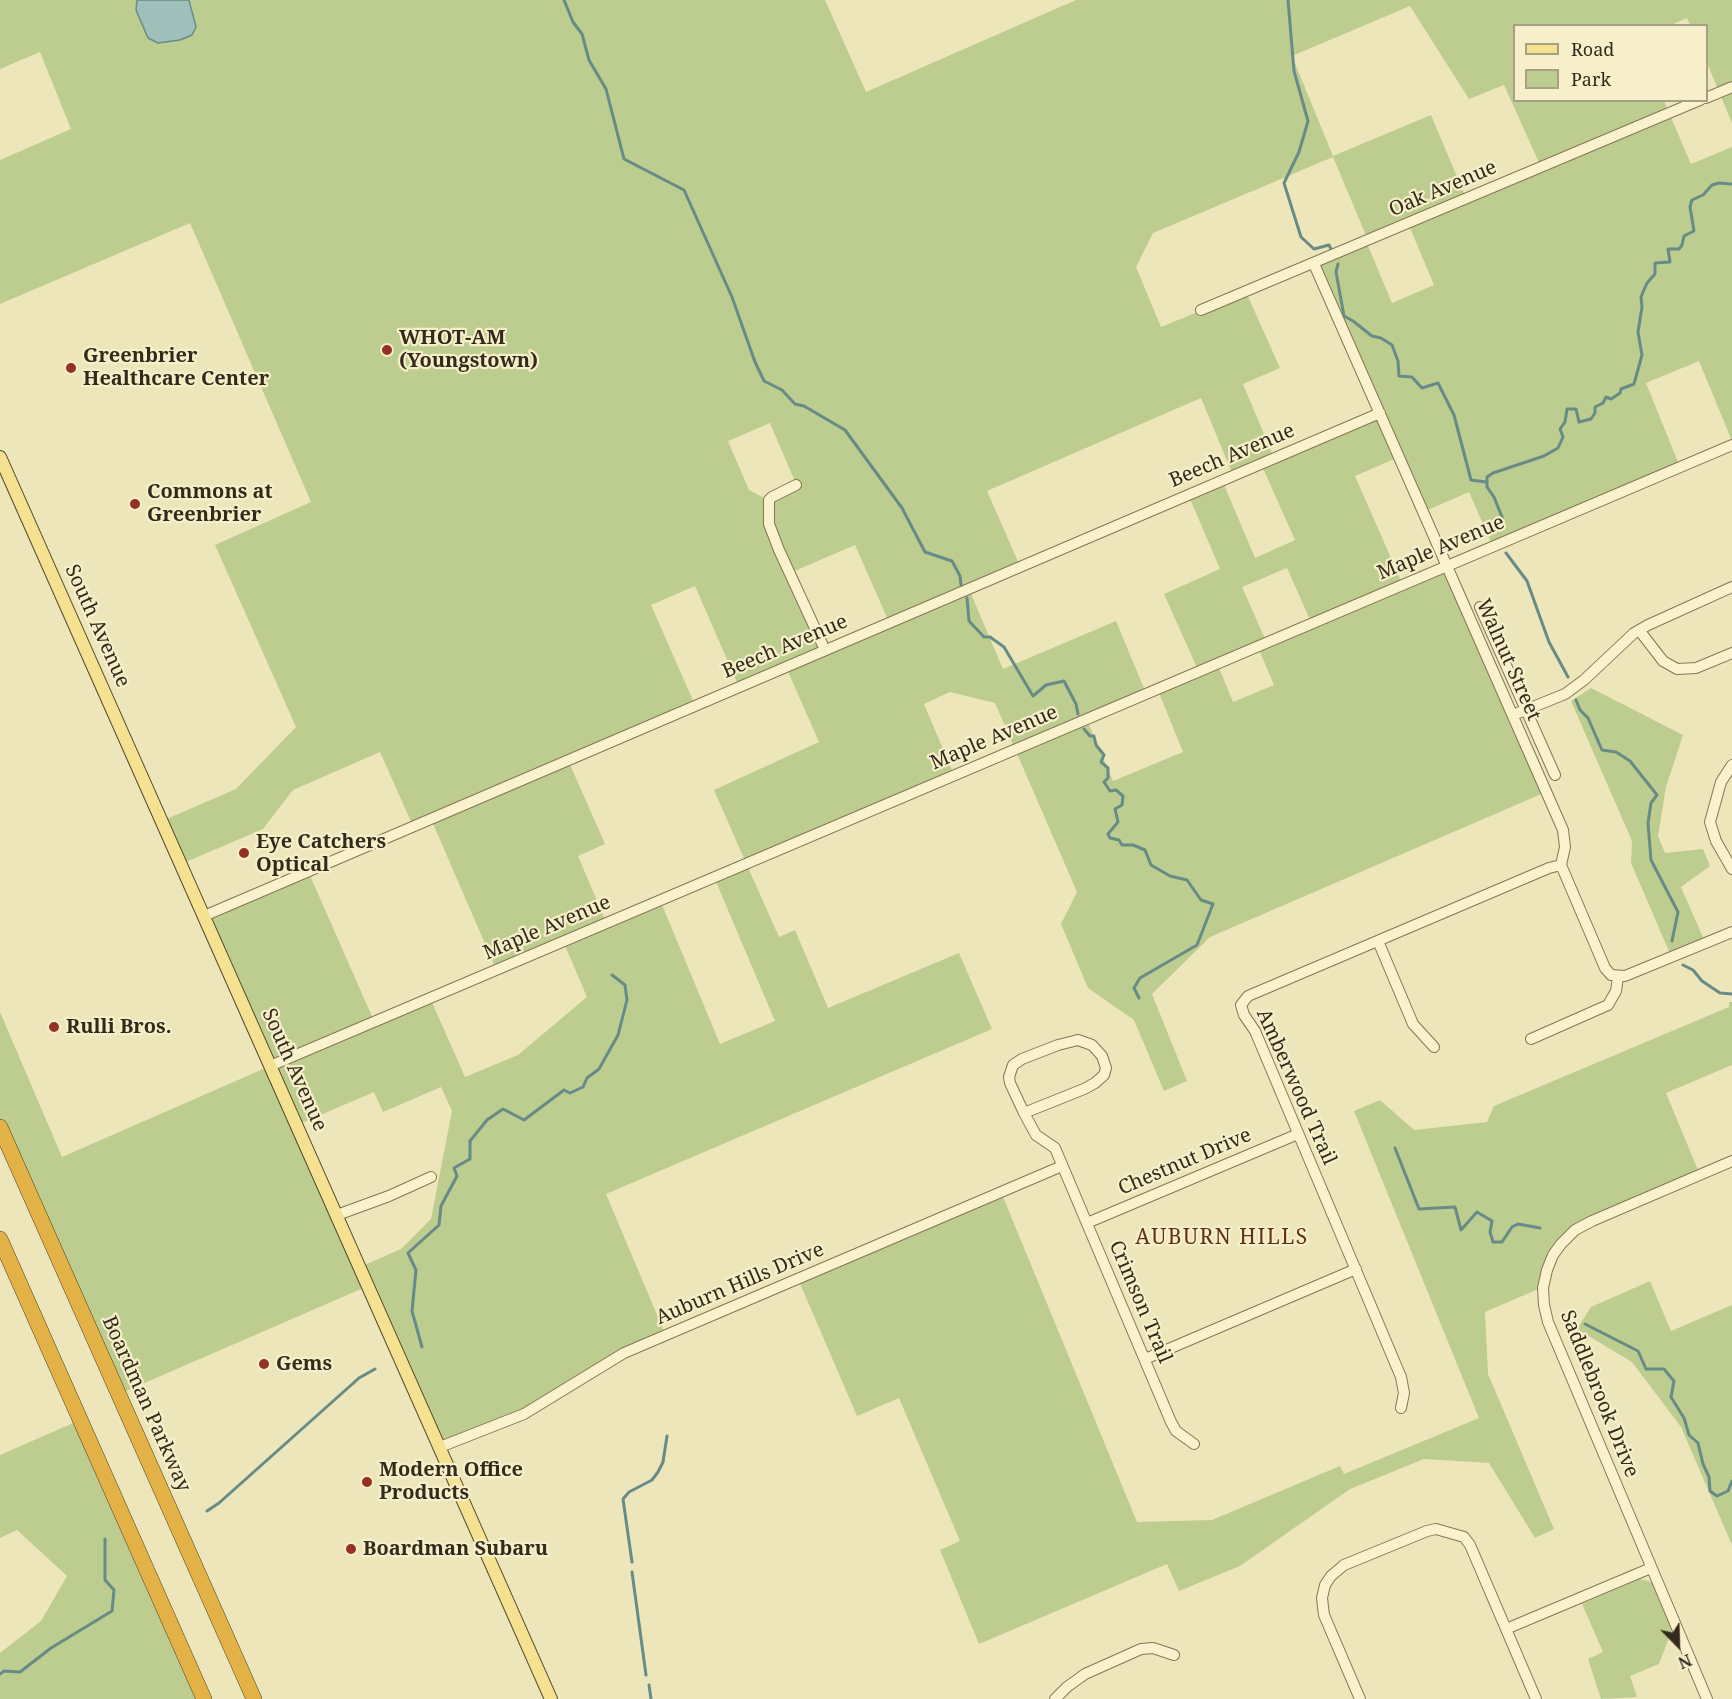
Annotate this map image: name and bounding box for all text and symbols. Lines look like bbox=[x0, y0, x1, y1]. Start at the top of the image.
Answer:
legend bbox=[1513, 24, 1708, 102]
text: Road bbox=[1571, 37, 1614, 61]
text: Park bbox=[1571, 67, 1611, 91]
street label: Oak Avenue bbox=[1386, 156, 1500, 222]
place label: WHOT-AM (Youngstown) bbox=[399, 326, 538, 373]
marker: WHOT-AM (Youngstown) bbox=[380, 343, 394, 357]
place label: Greenbrier Healthcare Center bbox=[83, 344, 269, 391]
marker: Greenbrier Healthcare Center bbox=[64, 361, 78, 375]
street label: Beech Avenue bbox=[1166, 419, 1298, 493]
place label: Commons at Greenbrier bbox=[147, 480, 273, 527]
marker: Commons at Greenbrier bbox=[128, 497, 142, 511]
street label: Maple Avenue bbox=[1374, 510, 1508, 586]
street label: South Avenue bbox=[59, 561, 135, 691]
street label: Walnut Street bbox=[1470, 595, 1546, 725]
street label: Beech Avenue bbox=[719, 610, 851, 684]
street label: Maple Avenue bbox=[927, 700, 1061, 776]
place label: Eye Catchers Optical bbox=[256, 830, 386, 877]
marker: Eye Catchers Optical bbox=[237, 846, 251, 860]
street label: Maple Avenue bbox=[480, 890, 614, 966]
street label: South Avenue bbox=[256, 1005, 332, 1135]
street label: Amberwood Trail bbox=[1251, 1005, 1341, 1169]
place label: Rulli Bros. bbox=[66, 1015, 172, 1039]
marker: Rulli Bros. bbox=[47, 1020, 61, 1034]
street label: Chestnut Drive bbox=[1115, 1123, 1255, 1201]
district label: AUBURN HILLS bbox=[1135, 1225, 1309, 1251]
street label: Crimson Trail bbox=[1103, 1237, 1177, 1367]
street label: Auburn Hills Drive bbox=[652, 1238, 828, 1330]
street label: Saddlebrook Drive bbox=[1555, 1307, 1643, 1481]
street label: Boardman Parkway bbox=[96, 1312, 196, 1496]
place label: Gems bbox=[276, 1352, 332, 1376]
marker: Gems bbox=[257, 1357, 271, 1371]
place label: Modern Office Products bbox=[379, 1458, 523, 1505]
marker: Modern Office Products bbox=[360, 1475, 374, 1489]
place label: Boardman Subaru bbox=[363, 1537, 548, 1561]
marker: Boardman Subaru bbox=[344, 1542, 358, 1556]
north arrow bbox=[1648, 1615, 1708, 1675]
text: N bbox=[1675, 1649, 1695, 1674]

